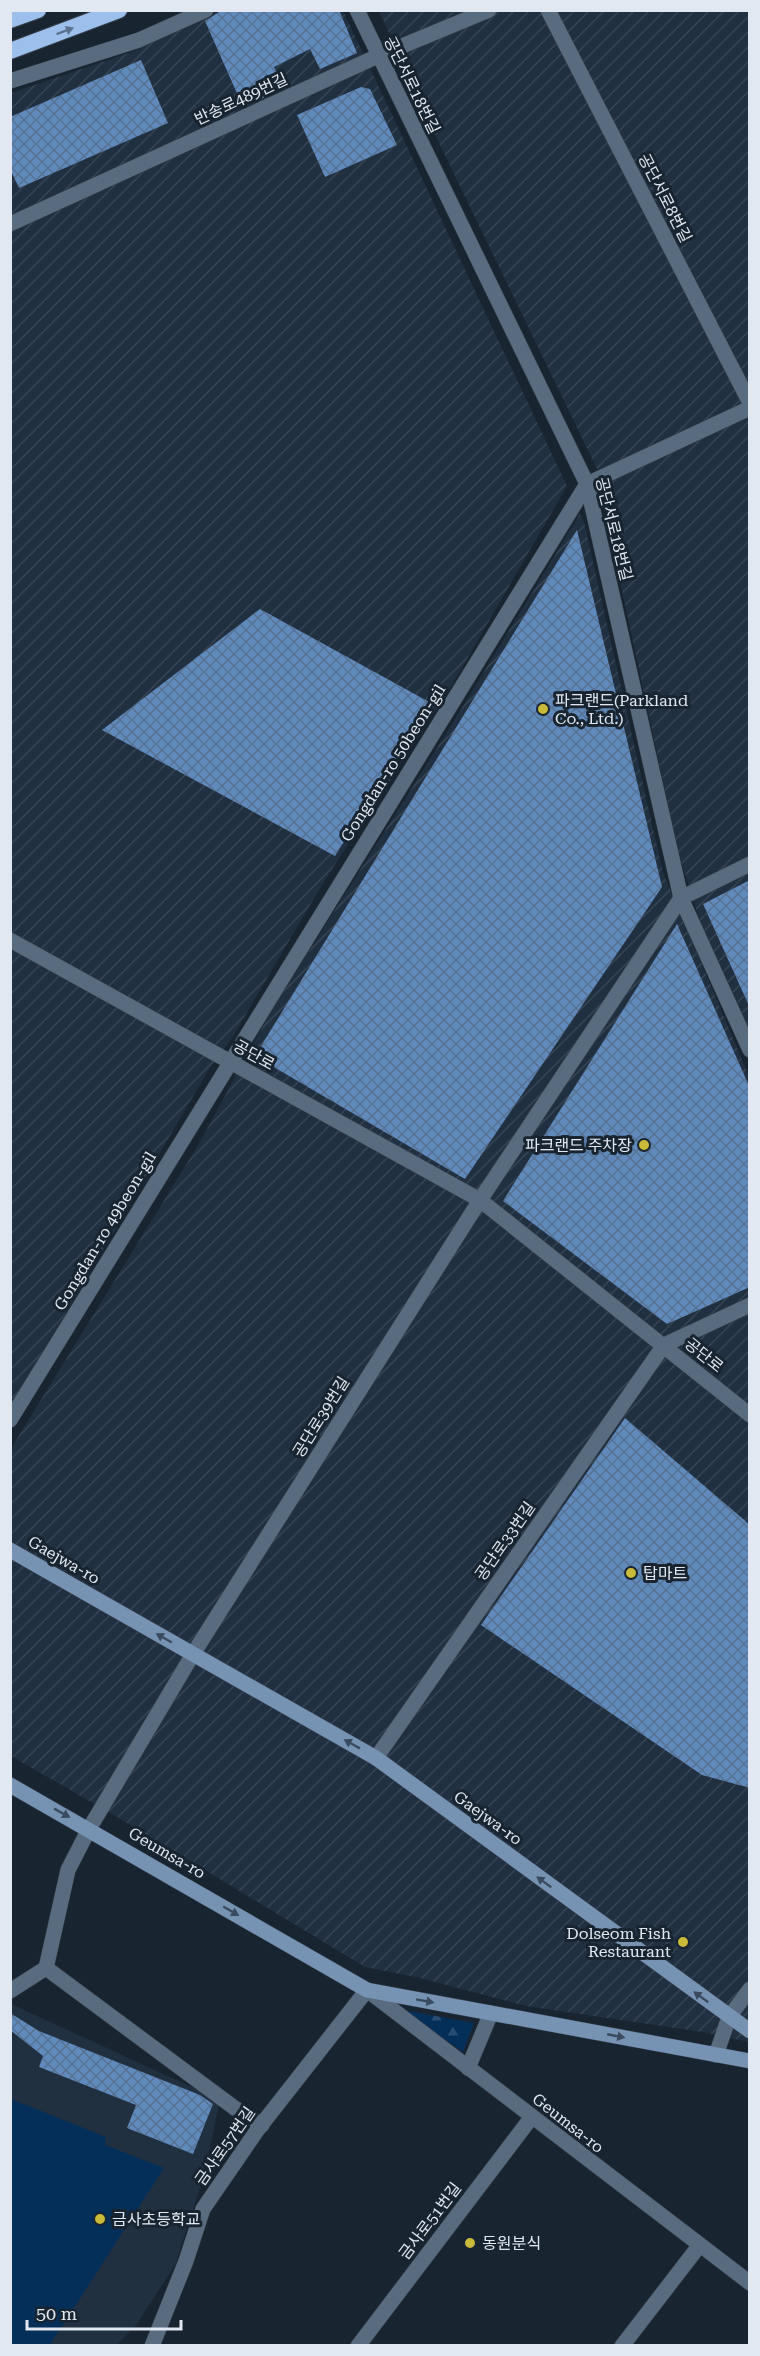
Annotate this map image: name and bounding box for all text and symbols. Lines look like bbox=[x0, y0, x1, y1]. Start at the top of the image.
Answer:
one-way arrow bbox=[56, 26, 74, 35]
street label: 공단서로18번길 bbox=[380, 33, 444, 137]
street label: 반송로489번길 bbox=[191, 69, 291, 129]
street label: 공단서로8번길 bbox=[634, 150, 696, 246]
street label: 공단서로18번길 bbox=[592, 475, 636, 583]
street label: Gongdan-ro 50beon-gil bbox=[337, 681, 449, 845]
place label: 파크랜드(Parkland Co., Ltd.) bbox=[555, 691, 688, 728]
marker: 파크랜드(Parkland Co., Ltd.) bbox=[536, 702, 550, 716]
street label: 공단로 bbox=[230, 1036, 278, 1074]
place label: 파크랜드 주차장 bbox=[525, 1136, 632, 1155]
marker: 파크랜드 주차장 bbox=[637, 1138, 651, 1152]
street label: Gongdan-ro 49beon-gil bbox=[50, 1148, 160, 1314]
street label: 공단로 bbox=[681, 1334, 727, 1376]
street label: 공단로39번길 bbox=[289, 1373, 353, 1461]
street label: 공단로33번길 bbox=[471, 1498, 539, 1584]
street label: Gaejwa-ro bbox=[25, 1532, 103, 1588]
place label: 탑마트 bbox=[643, 1564, 687, 1583]
marker: 탑마트 bbox=[624, 1566, 638, 1580]
one-way arrow bbox=[155, 1633, 172, 1643]
one-way arrow bbox=[343, 1739, 360, 1749]
street label: Gaejwa-ro bbox=[450, 1787, 526, 1849]
one-way arrow bbox=[53, 1808, 70, 1818]
street label: Geumsa-ro bbox=[125, 1823, 209, 1883]
one-way arrow bbox=[537, 1876, 552, 1888]
one-way arrow bbox=[222, 1906, 239, 1916]
place label: Dolseom Fish Restaurant bbox=[566, 1924, 671, 1961]
marker: Dolseom Fish Restaurant bbox=[676, 1935, 690, 1949]
one-way arrow bbox=[694, 1992, 709, 2004]
one-way arrow bbox=[415, 1997, 434, 2006]
one-way arrow bbox=[607, 2032, 626, 2041]
street label: Geumsa-ro bbox=[528, 2089, 608, 2157]
street label: 금사로57번길 bbox=[191, 2103, 259, 2189]
street label: 금사로51번길 bbox=[395, 2179, 465, 2263]
place label: 금사초등학교 bbox=[112, 2210, 200, 2229]
marker: 금사초등학교 bbox=[93, 2212, 107, 2226]
place label: 동원분식 bbox=[482, 2234, 541, 2253]
marker: 동원분식 bbox=[463, 2236, 477, 2250]
scale bar bbox=[27, 2293, 182, 2331]
text: 50 m bbox=[36, 2303, 77, 2324]

